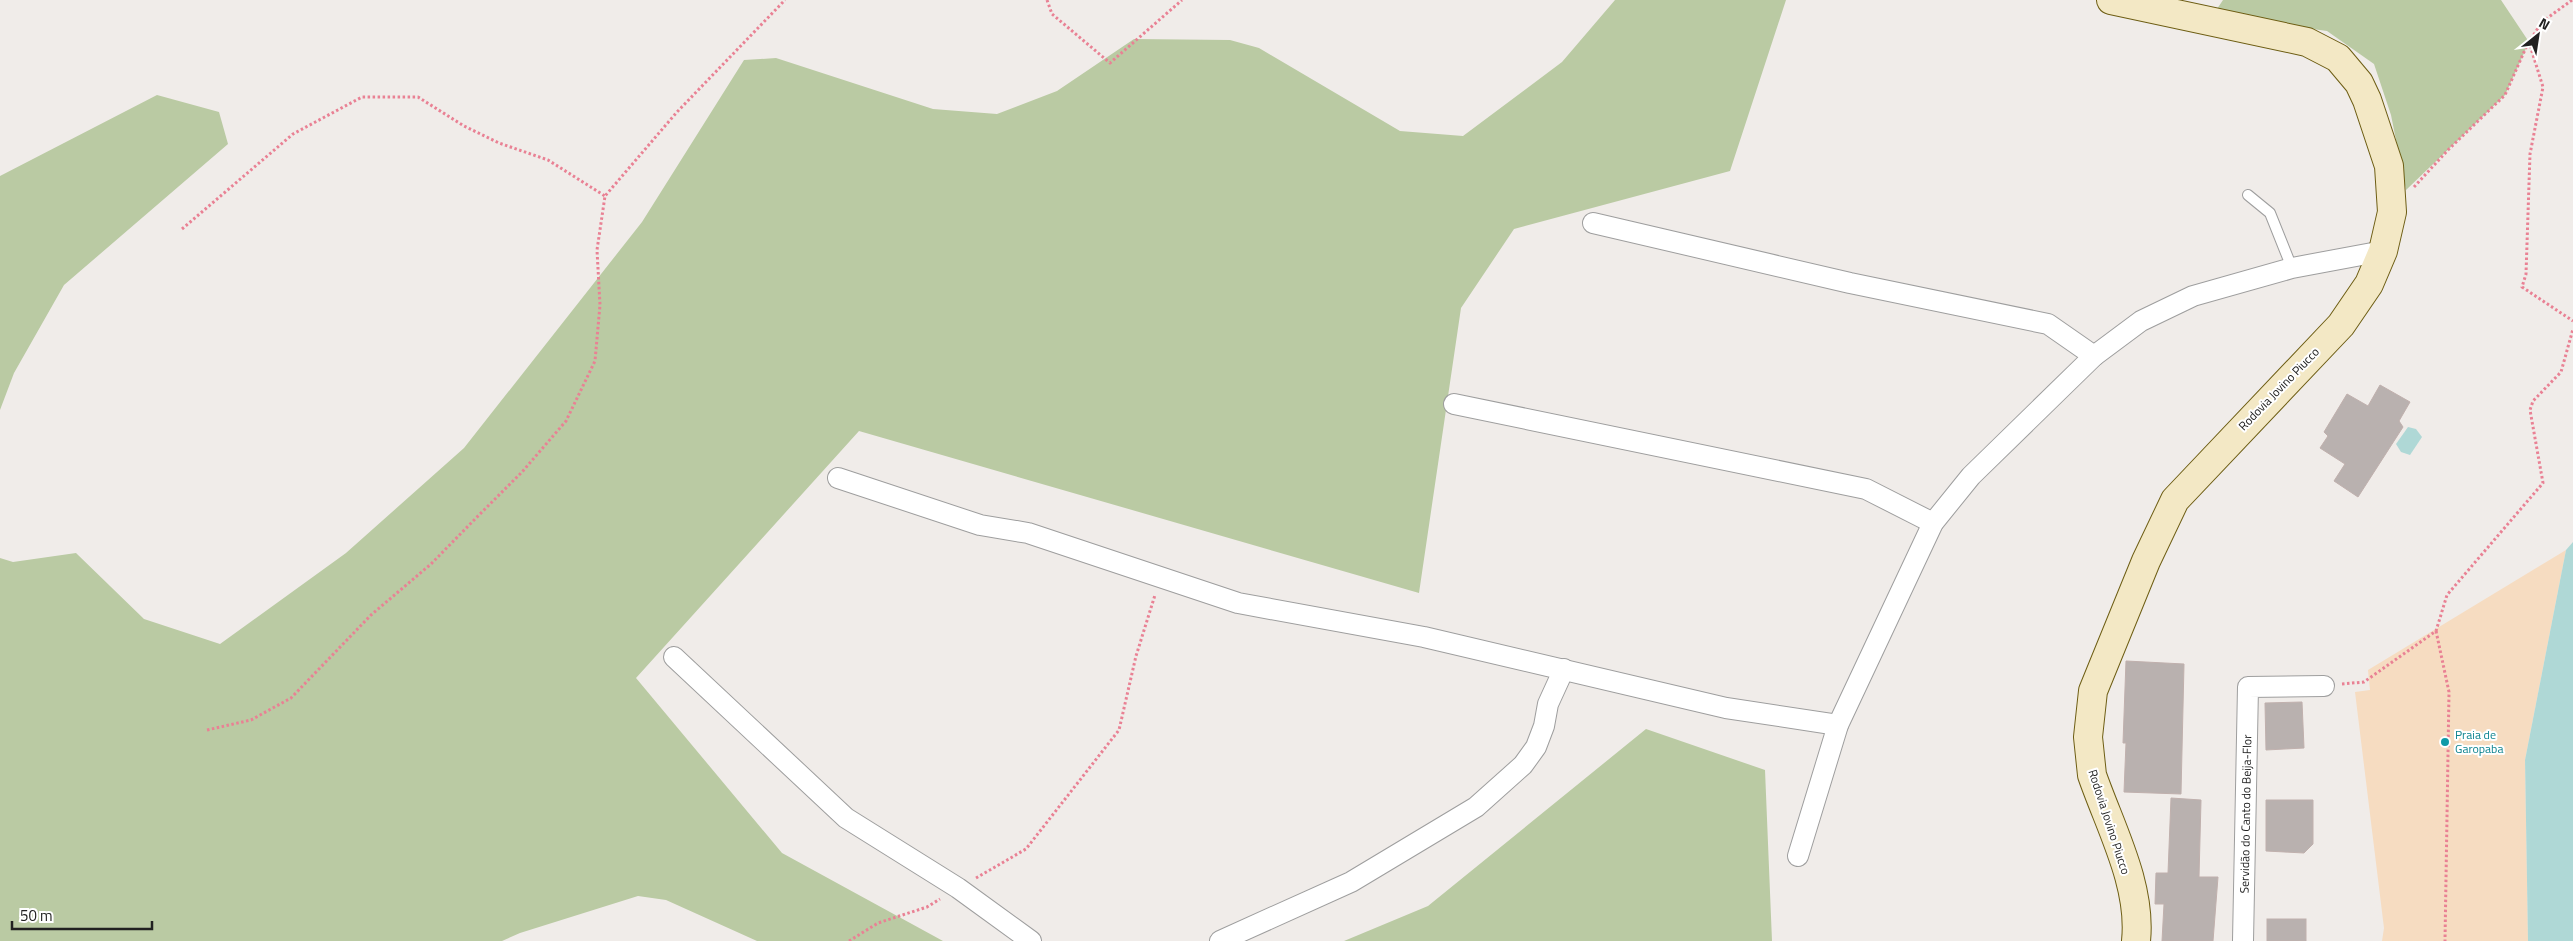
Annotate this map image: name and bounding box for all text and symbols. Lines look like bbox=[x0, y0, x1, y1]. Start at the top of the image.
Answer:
north arrow bbox=[2513, 10, 2563, 60]
text: N bbox=[2535, 12, 2554, 35]
street label: Rodovia Jovino Piucco bbox=[2234, 343, 2324, 435]
place label: Praia de Garopaba bbox=[2455, 725, 2503, 758]
street label: Servidão do Canto do Beija-Flor bbox=[2235, 734, 2256, 894]
marker: Praia de Garopaba bbox=[2439, 736, 2451, 748]
street label: Rodovia Jovino Piucco bbox=[2084, 767, 2135, 877]
scale bar bbox=[12, 898, 152, 930]
text: 50 m bbox=[20, 904, 53, 927]

